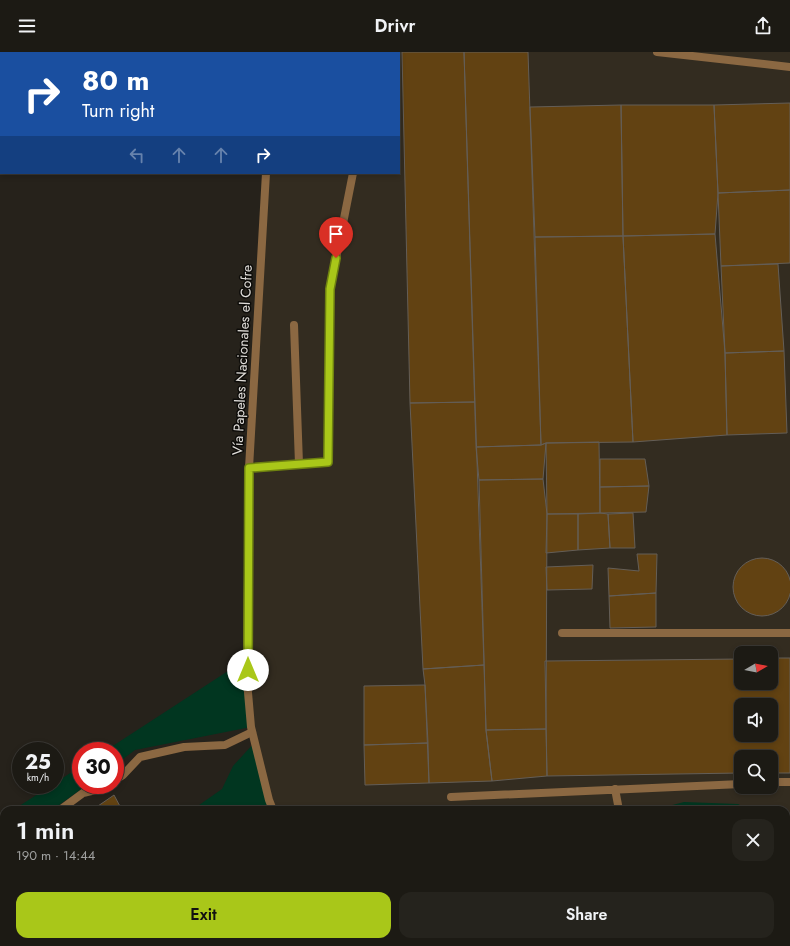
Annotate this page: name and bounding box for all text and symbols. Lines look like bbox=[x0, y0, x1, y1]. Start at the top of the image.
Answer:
text: Drivr bbox=[375, 13, 415, 39]
icon: menu bbox=[16, 15, 38, 37]
icon: share bbox=[752, 15, 774, 37]
text: 80 m bbox=[82, 60, 149, 101]
icon: right bbox=[16, 68, 68, 120]
text: Turn right bbox=[82, 98, 154, 124]
icon: left bbox=[126, 144, 148, 166]
icon: ahead bbox=[168, 144, 190, 166]
icon: ahead bbox=[210, 144, 232, 166]
icon: right bbox=[252, 144, 274, 166]
pin bbox=[319, 217, 353, 258]
icon: arrive bbox=[325, 223, 347, 245]
street label: Vía Papeles Nacionales el Cofre bbox=[227, 264, 257, 456]
north arrow bbox=[734, 646, 778, 690]
map controls bbox=[734, 646, 778, 794]
position arrow bbox=[227, 649, 269, 691]
button: sound bbox=[734, 698, 778, 742]
speed limit sign: 30 bbox=[72, 742, 124, 794]
text: 25 bbox=[25, 748, 51, 777]
button: search bbox=[734, 750, 778, 794]
text: km/h bbox=[27, 770, 49, 785]
text: 1 min bbox=[16, 813, 74, 848]
button: close bbox=[732, 819, 774, 861]
text: 190 m · 14:44 bbox=[16, 846, 95, 865]
button: Exit bbox=[16, 892, 391, 938]
button: Share bbox=[399, 892, 774, 938]

